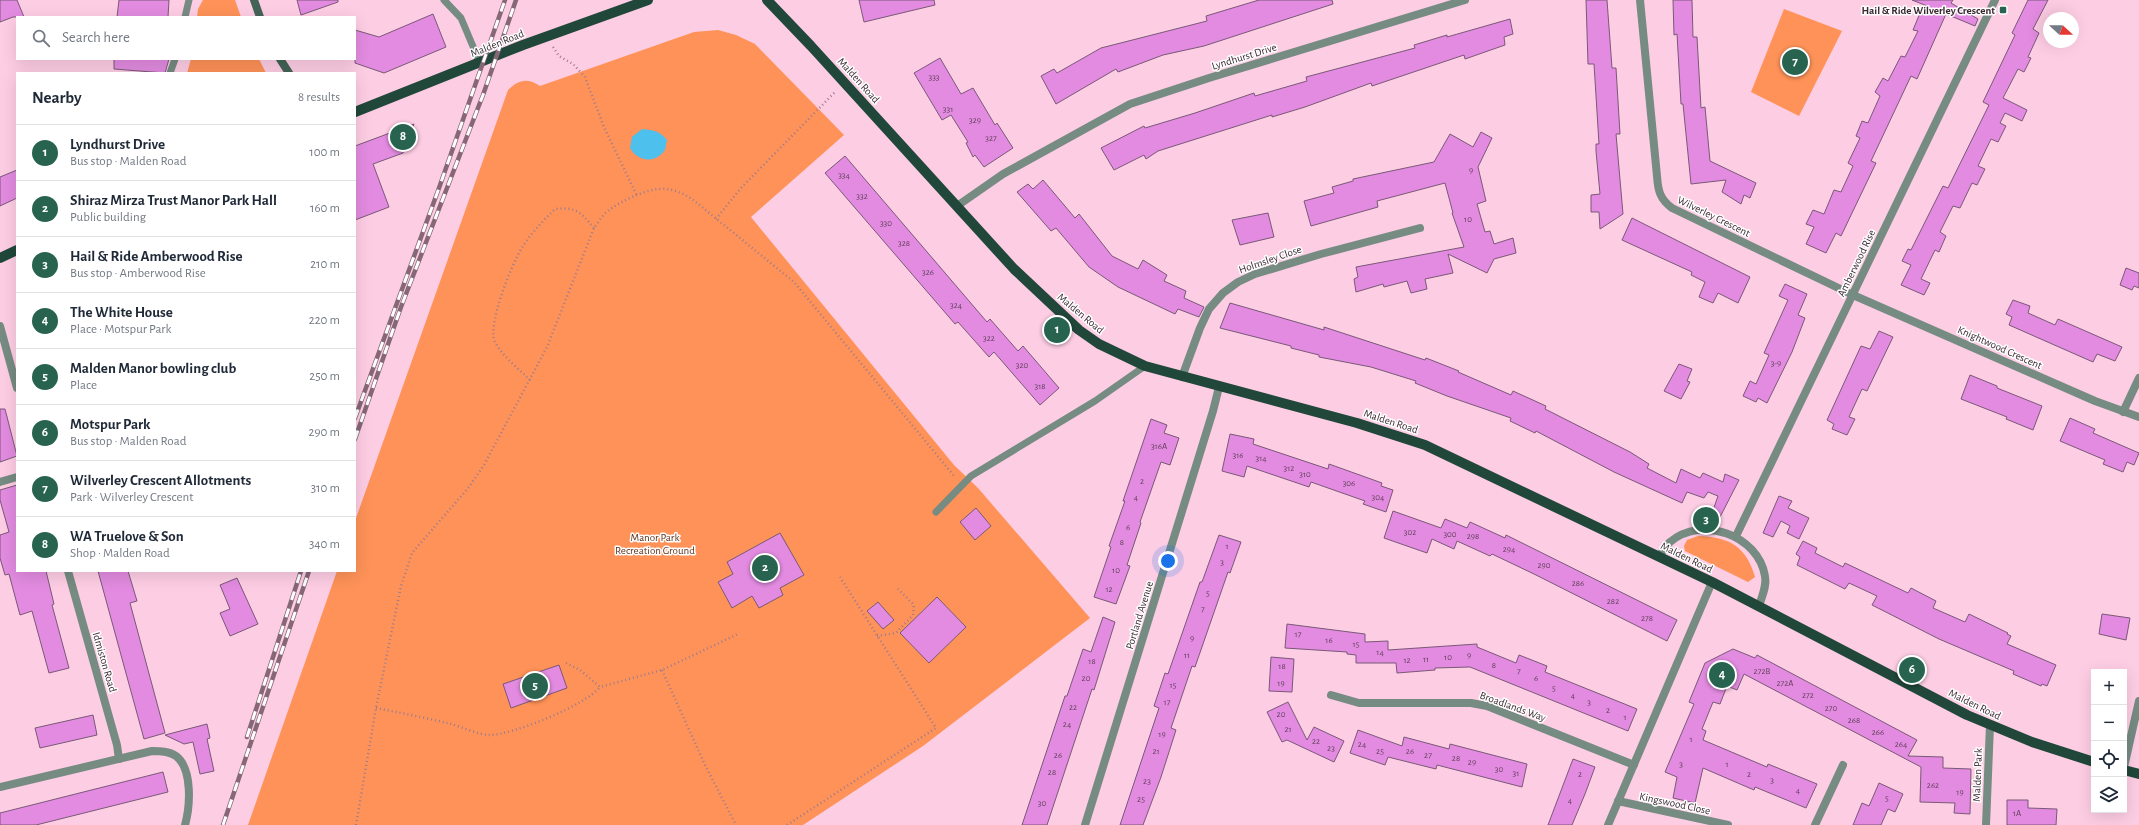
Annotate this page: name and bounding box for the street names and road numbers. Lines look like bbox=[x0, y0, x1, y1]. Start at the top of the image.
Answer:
street label: Malden Road bbox=[469, 28, 526, 59]
street label: Lyndhurst Drive bbox=[1210, 41, 1278, 72]
street label: Malden Road bbox=[836, 56, 882, 105]
street label: Wilverley Crescent bbox=[1676, 194, 1752, 239]
street label: Amberwood Rise bbox=[1836, 228, 1877, 298]
street label: Holmsley Close bbox=[1237, 244, 1303, 275]
street label: Malden Road bbox=[1055, 291, 1106, 336]
street label: Knightwood Crescent bbox=[1956, 324, 2044, 371]
street label: Malden Road bbox=[1362, 408, 1420, 436]
street label: Malden Road bbox=[1659, 540, 1715, 575]
street label: Portland Avenue bbox=[1124, 580, 1155, 650]
street label: Idmiston Road bbox=[91, 631, 118, 694]
street label: Malden Road bbox=[1947, 687, 2003, 722]
street label: Broadlands Way bbox=[1478, 689, 1548, 724]
street label: Malden Park bbox=[1971, 748, 1984, 802]
street label: Kingswood Close bbox=[1638, 791, 1711, 816]

